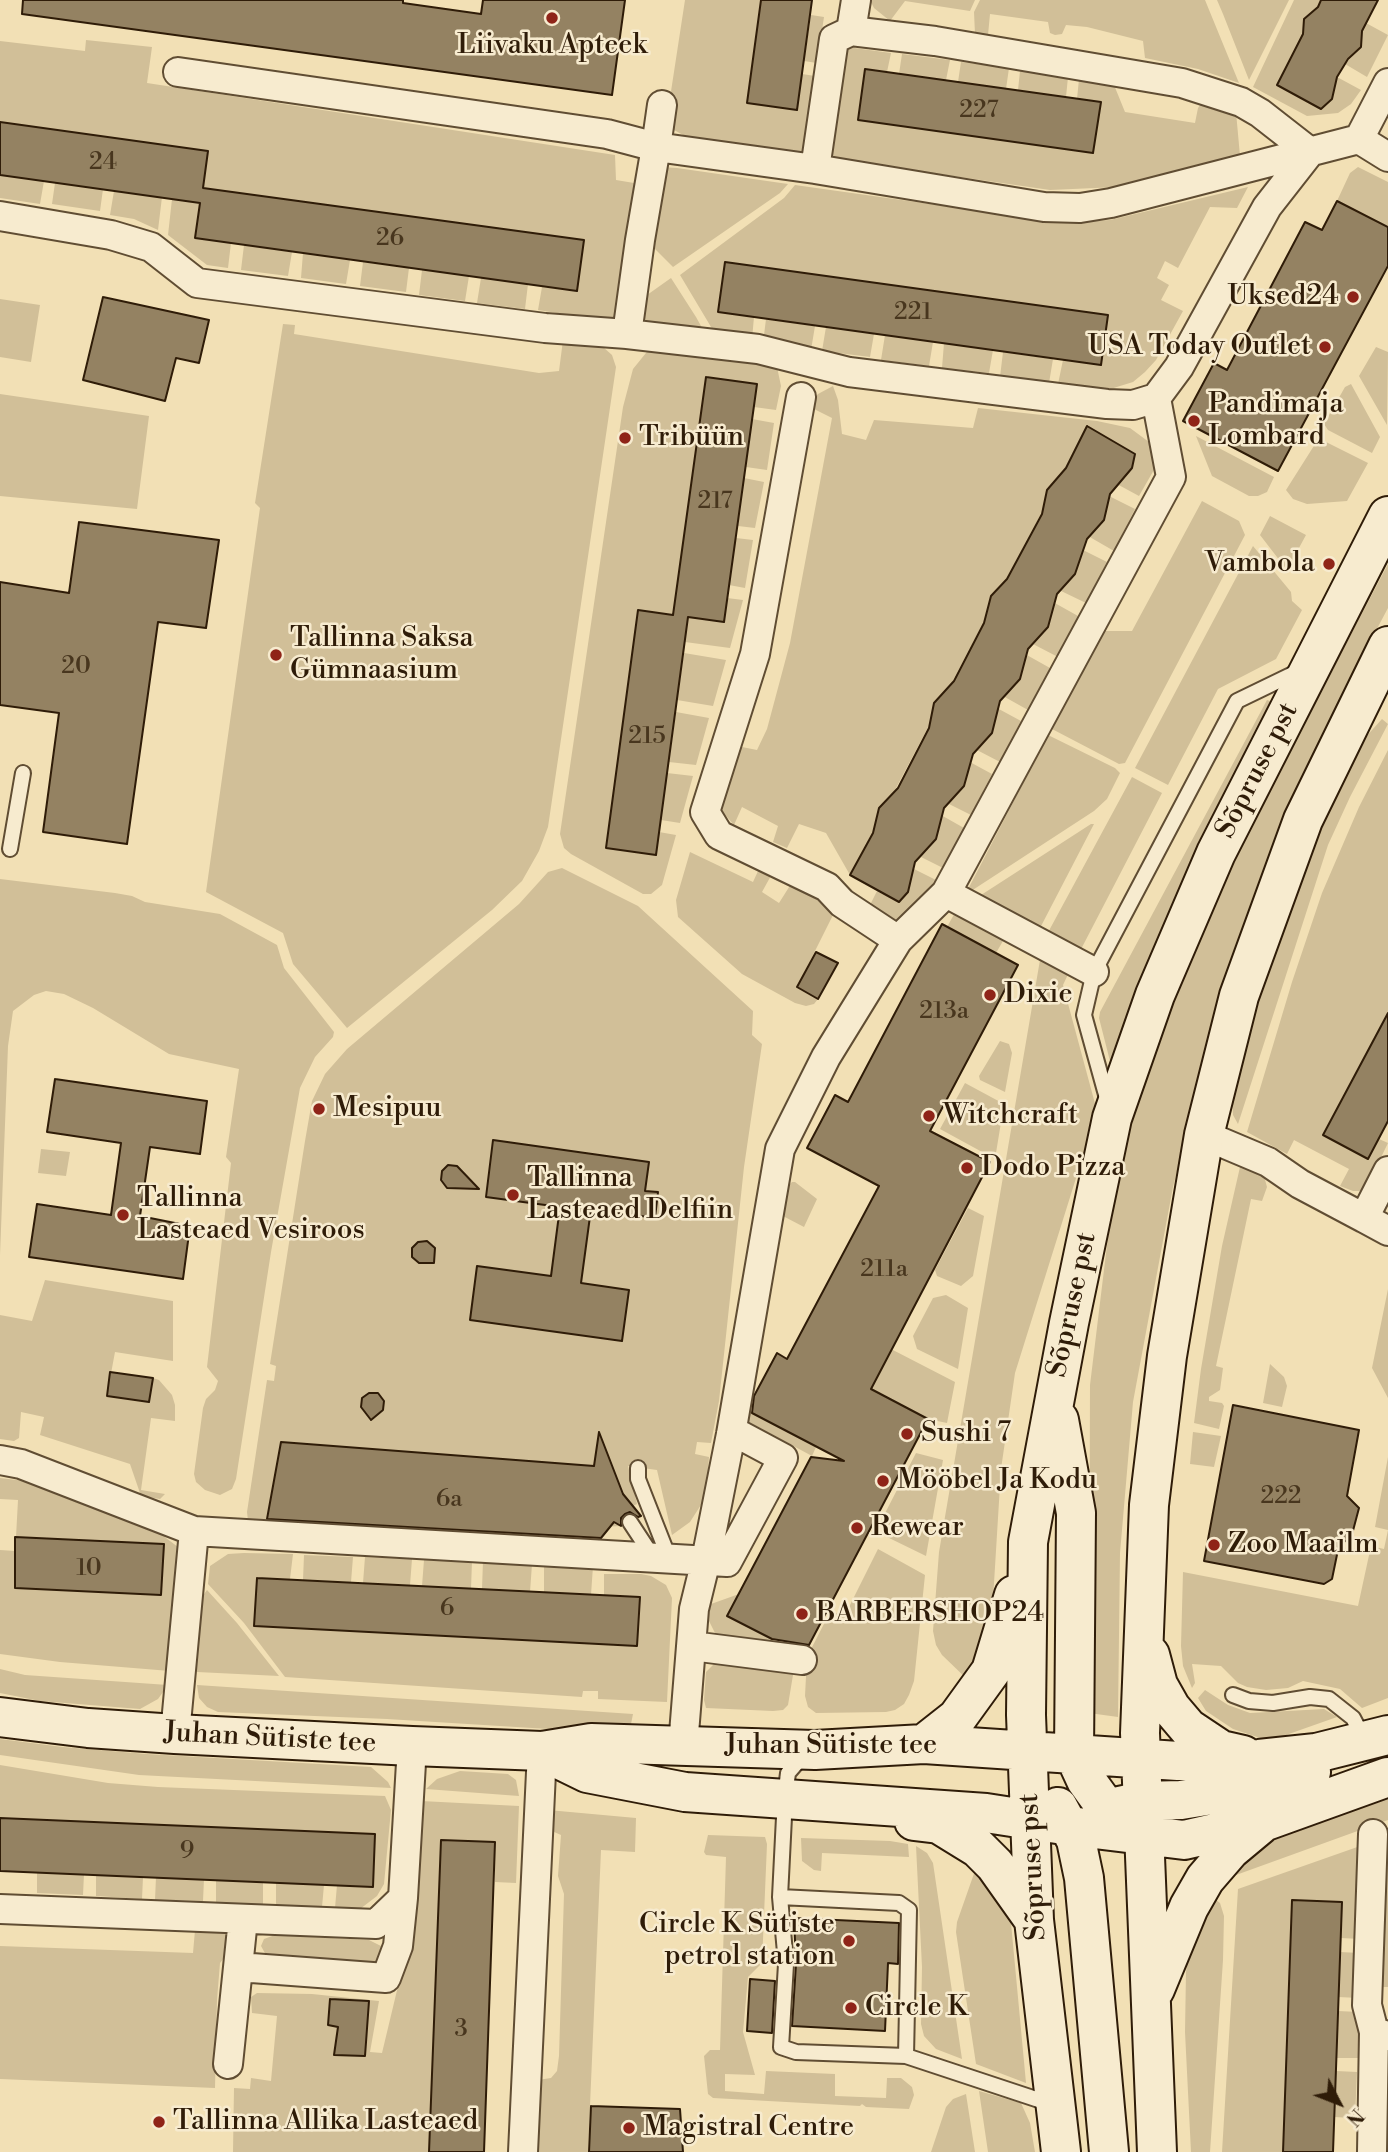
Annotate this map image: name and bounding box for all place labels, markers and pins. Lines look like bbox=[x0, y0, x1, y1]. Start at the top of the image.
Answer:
marker: Liivaku Apteek bbox=[544, 10, 560, 26]
place label: Liivaku Apteek bbox=[457, 29, 647, 63]
place label: Uksed24 bbox=[1227, 280, 1339, 314]
marker: Uksed24 bbox=[1345, 289, 1361, 305]
place label: USA Today Outlet bbox=[1088, 330, 1311, 364]
marker: USA Today Outlet bbox=[1317, 339, 1333, 355]
place label: Pandimaja Lombard bbox=[1208, 388, 1344, 454]
marker: Pandimaja Lombard bbox=[1186, 413, 1202, 429]
place label: Tribüün bbox=[639, 421, 744, 455]
marker: Tribüün bbox=[617, 430, 633, 446]
place label: Vambola bbox=[1205, 547, 1315, 581]
marker: Vambola bbox=[1321, 556, 1337, 572]
place label: Tallinna Saksa Gümnaasium bbox=[290, 622, 474, 688]
marker: Tallinna Saksa Gümnaasium bbox=[268, 647, 284, 663]
place label: Dixie bbox=[1004, 978, 1073, 1012]
marker: Dixie bbox=[982, 987, 998, 1003]
place label: Mesipuu bbox=[333, 1092, 441, 1126]
place label: Witchcraft bbox=[943, 1099, 1078, 1133]
marker: Mesipuu bbox=[311, 1101, 327, 1117]
marker: Witchcraft bbox=[921, 1108, 937, 1124]
place label: Dodo Pizza bbox=[981, 1151, 1125, 1185]
marker: Dodo Pizza bbox=[959, 1160, 975, 1176]
place label: Tallinna Lasteaed Delfiin bbox=[527, 1162, 733, 1228]
place label: Tallinna Lasteaed Vesiroos bbox=[137, 1182, 365, 1248]
marker: Tallinna Lasteaed Delfiin bbox=[505, 1187, 521, 1203]
marker: Tallinna Lasteaed Vesiroos bbox=[115, 1207, 131, 1223]
place label: Sushi 7 bbox=[921, 1417, 1011, 1451]
marker: Sushi 7 bbox=[899, 1426, 915, 1442]
place label: Mööbel Ja Kodu bbox=[897, 1464, 1097, 1498]
marker: Mööbel Ja Kodu bbox=[875, 1473, 891, 1489]
place label: Rewear bbox=[871, 1511, 964, 1545]
marker: Rewear bbox=[849, 1520, 865, 1536]
place label: Zoo Maailm bbox=[1228, 1528, 1379, 1562]
marker: Zoo Maailm bbox=[1206, 1537, 1222, 1553]
place label: BARBERSHOP24 bbox=[816, 1597, 1044, 1631]
marker: BARBERSHOP24 bbox=[794, 1606, 810, 1622]
place label: Circle K Sütiste petrol station bbox=[639, 1908, 835, 1974]
marker: Circle K Sütiste petrol station bbox=[841, 1933, 857, 1949]
place label: Circle K bbox=[865, 1991, 968, 2025]
marker: Circle K bbox=[843, 2000, 859, 2016]
place label: Tallinna Allika Lasteaed bbox=[173, 2105, 478, 2139]
place label: Magistral Centre bbox=[643, 2111, 854, 2145]
marker: Tallinna Allika Lasteaed bbox=[151, 2114, 167, 2130]
marker: Magistral Centre bbox=[621, 2120, 637, 2136]

